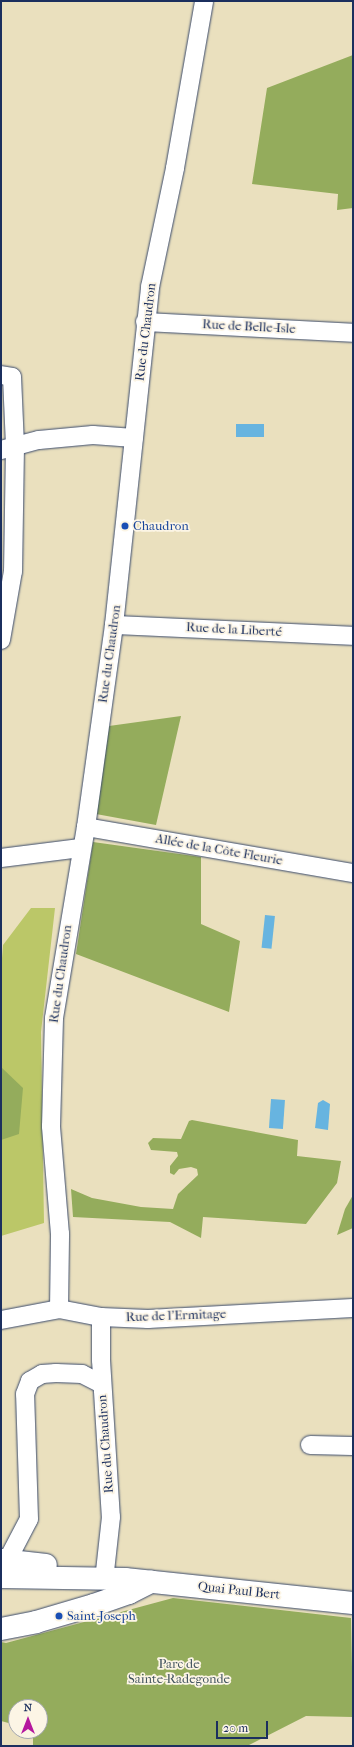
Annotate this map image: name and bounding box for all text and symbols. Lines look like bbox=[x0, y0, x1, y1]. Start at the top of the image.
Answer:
street label: Rue du Chaudron bbox=[132, 282, 160, 382]
street label: Rue de Belle-Isle bbox=[202, 317, 296, 337]
place label: Chaudron bbox=[133, 518, 189, 534]
marker: Chaudron bbox=[120, 521, 130, 531]
street label: Rue du Chaudron bbox=[95, 604, 125, 704]
street label: Rue de la Liberté bbox=[186, 620, 282, 640]
street label: Allée de la Côte Fleurie bbox=[154, 831, 284, 869]
street label: Rue du Chaudron bbox=[46, 924, 76, 1024]
street label: Rue de l'Ermitage bbox=[126, 1306, 226, 1326]
street label: Rue du Chaudron bbox=[95, 1394, 117, 1494]
street label: Quai Paul Bert bbox=[197, 1579, 281, 1603]
place label: Saint-Joseph bbox=[67, 1608, 136, 1624]
marker: Saint-Joseph bbox=[54, 1611, 64, 1621]
park label: Parc de Sainte-Radegonde bbox=[128, 1657, 230, 1688]
north arrow bbox=[8, 1699, 48, 1739]
text: N bbox=[24, 1701, 32, 1714]
scale bar bbox=[218, 1713, 270, 1739]
text: 20 m bbox=[223, 1721, 248, 1735]

